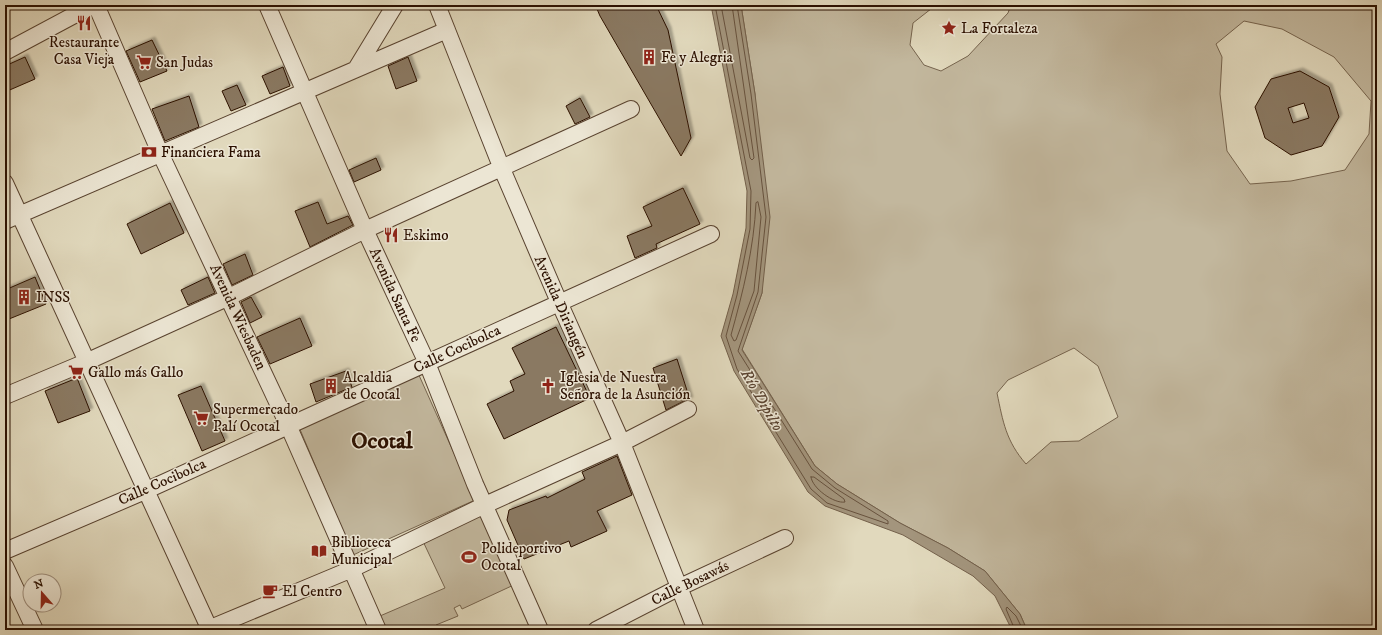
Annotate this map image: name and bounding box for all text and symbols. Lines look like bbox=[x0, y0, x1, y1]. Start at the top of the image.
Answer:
restaurant icon: Restaurante Casa Vieja bbox=[75, 14, 93, 32]
place icon: La Fortaleza bbox=[940, 19, 958, 37]
place label: La Fortaleza bbox=[961, 19, 1038, 38]
place label: Restaurante Casa Vieja bbox=[49, 33, 119, 69]
building icon: Fe y Alegria bbox=[640, 48, 658, 66]
place label: Fe y Alegria bbox=[661, 48, 734, 67]
supermarket icon: San Judas bbox=[135, 53, 153, 71]
place label: San Judas bbox=[156, 53, 213, 72]
bank icon: Financiera Fama bbox=[140, 143, 158, 161]
place label: Financiera Fama bbox=[161, 143, 261, 162]
restaurant icon: Eskimo bbox=[382, 226, 400, 244]
place label: Eskimo bbox=[403, 226, 448, 245]
street label: Avenida Santa Fe bbox=[365, 245, 425, 345]
street label: Avenida Diriangén bbox=[530, 252, 592, 362]
street label: Avenida Wiesbaden bbox=[205, 261, 271, 373]
building icon: INSS bbox=[15, 288, 33, 306]
place label: INSS bbox=[36, 288, 70, 307]
street label: Calle Cocibolca bbox=[410, 320, 504, 377]
supermarket icon: Gallo más Gallo bbox=[67, 363, 85, 381]
place label: Gallo más Gallo bbox=[88, 363, 183, 382]
water label: Río Dipilto bbox=[736, 364, 788, 435]
place label: Alcaldia de Ocotal bbox=[343, 368, 400, 404]
place label: Iglesia de Nuestra Señora de la Asunción bbox=[560, 368, 690, 404]
building icon: Alcaldia de Ocotal bbox=[322, 377, 340, 395]
church icon: Iglesia de Nuestra Señora de la Asunción bbox=[539, 377, 557, 395]
place label: Supermercado Palí Ocotal bbox=[213, 400, 298, 436]
supermarket icon: Supermercado Palí Ocotal bbox=[192, 409, 210, 427]
district label: Ocotal bbox=[351, 427, 414, 456]
street label: Calle Cocibolca bbox=[115, 454, 209, 510]
place label: Biblioteca Municipal bbox=[331, 533, 393, 569]
place label: Polideportivo Ocotal bbox=[481, 539, 562, 575]
library icon: Biblioteca Municipal bbox=[310, 542, 328, 560]
sports icon: Polideportivo Ocotal bbox=[460, 548, 478, 566]
street label: Calle Bosawás bbox=[648, 556, 732, 610]
north arrow bbox=[22, 573, 62, 613]
text: N bbox=[32, 576, 46, 593]
cafe icon: El Centro bbox=[261, 582, 279, 600]
place label: El Centro bbox=[282, 582, 342, 601]

